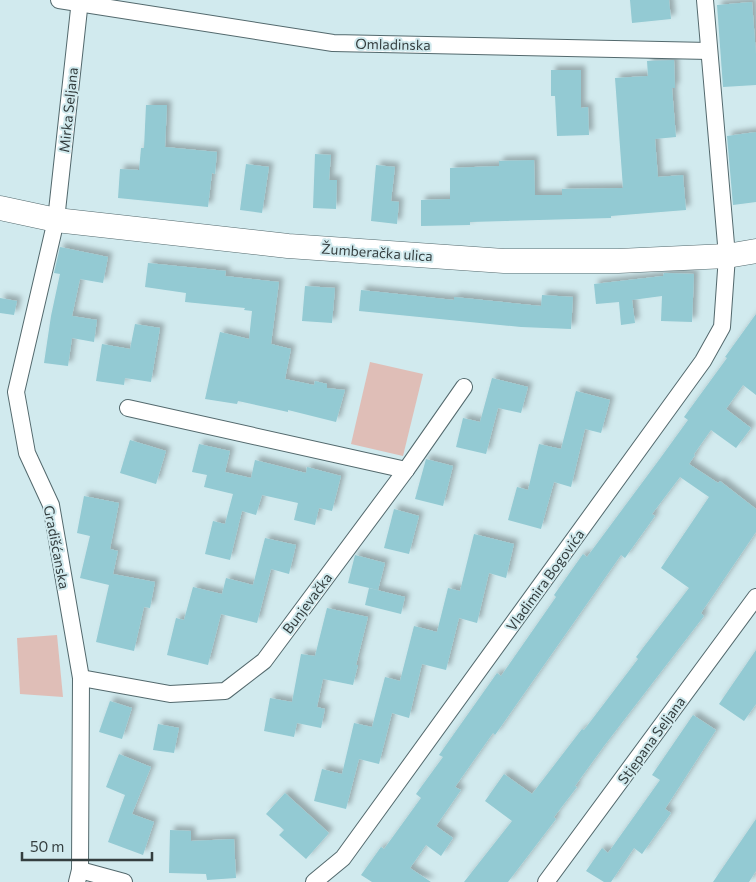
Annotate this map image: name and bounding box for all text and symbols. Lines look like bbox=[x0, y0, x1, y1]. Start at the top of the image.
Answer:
street label: Omladinska bbox=[355, 35, 431, 53]
street label: Mirka Seljana bbox=[55, 67, 81, 153]
street label: Žumberačka ulica bbox=[321, 240, 433, 264]
street label: Gradišćanska bbox=[41, 504, 73, 590]
street label: Vladimira Bogovića bbox=[502, 526, 588, 634]
street label: Bunjevačka bbox=[279, 569, 335, 637]
street label: Stjepana Seljana bbox=[614, 693, 688, 787]
scale bar bbox=[22, 830, 152, 862]
text: 50 m bbox=[30, 837, 64, 855]

